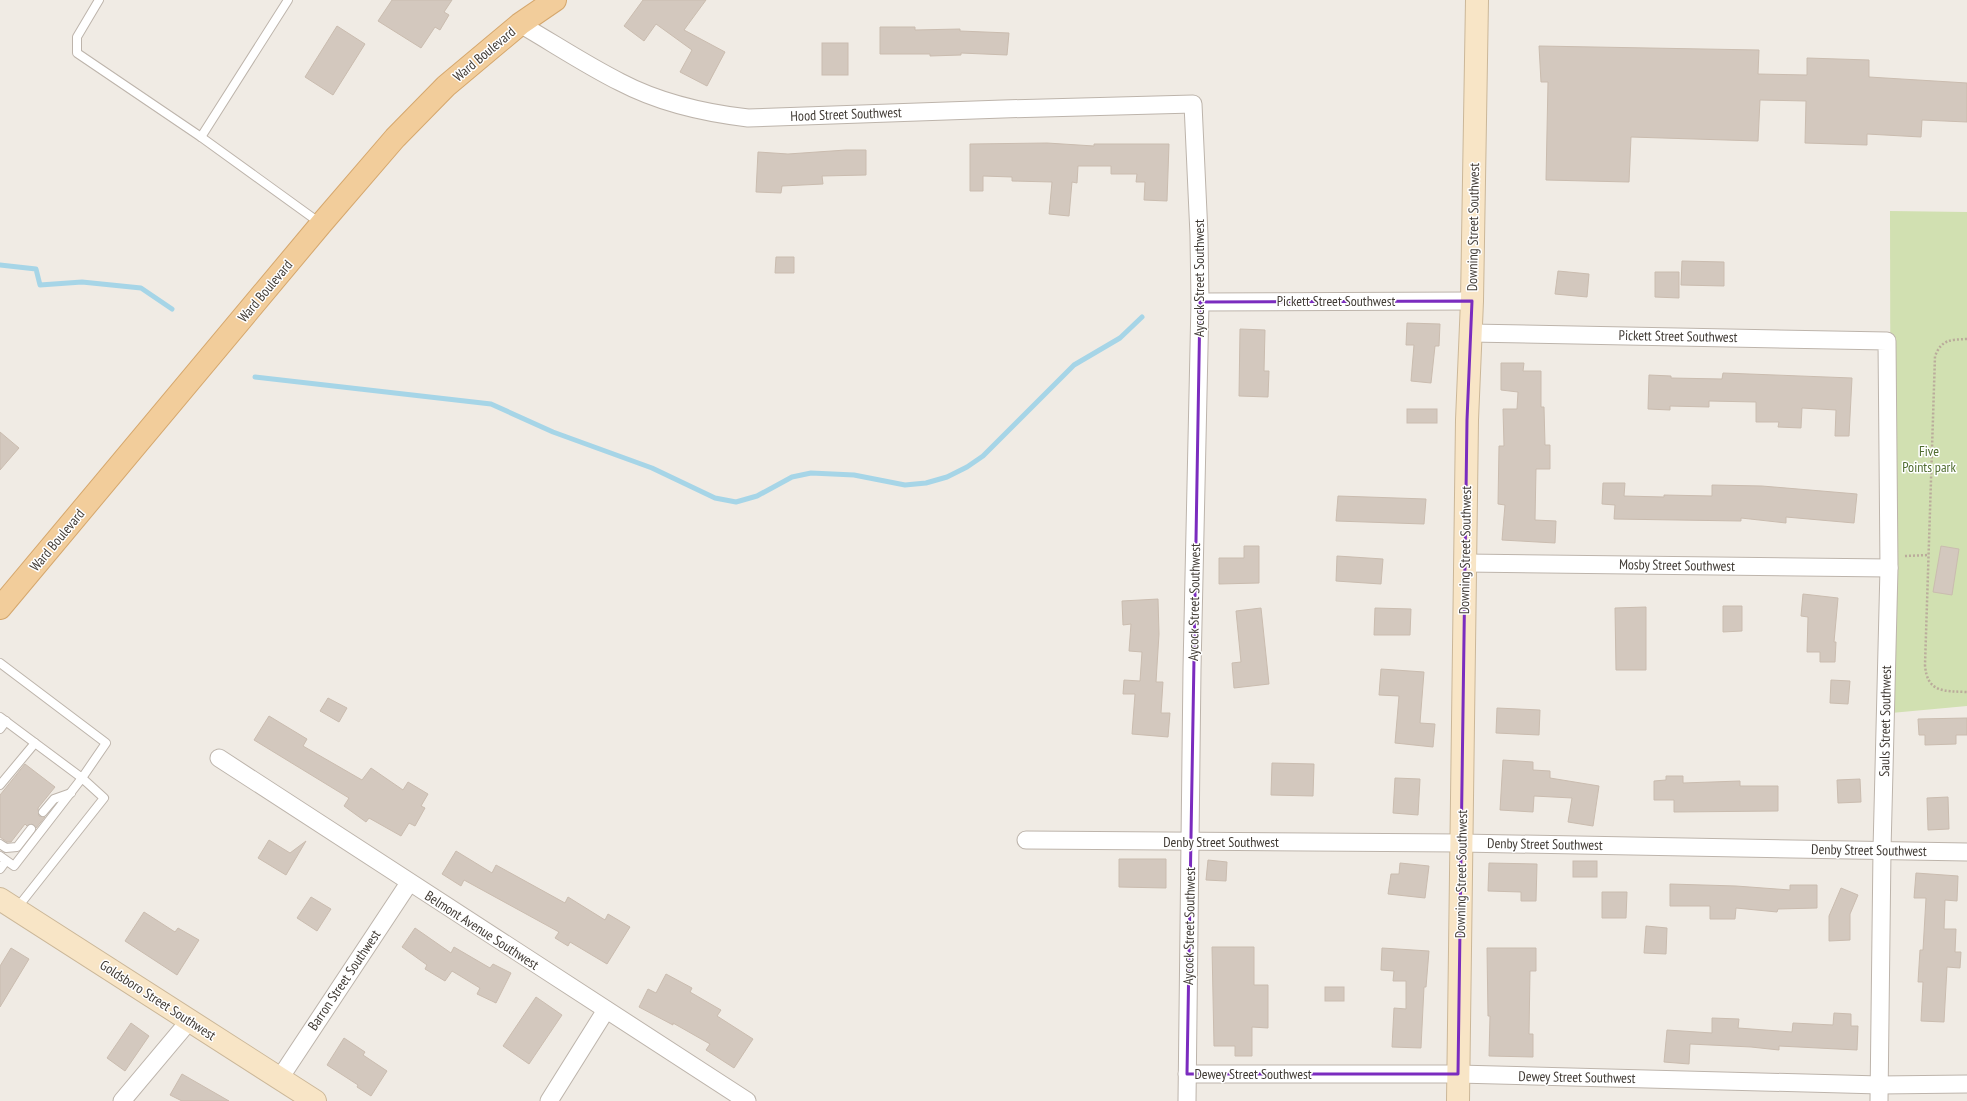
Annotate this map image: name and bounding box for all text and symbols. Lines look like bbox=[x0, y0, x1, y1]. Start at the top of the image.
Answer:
street label: Ward Boulevard bbox=[449, 23, 519, 85]
street label: Hood Street Southwest bbox=[790, 103, 902, 125]
street label: Downing Street Southwest bbox=[1463, 162, 1483, 291]
street label: Aycock Street Southwest bbox=[1190, 219, 1208, 337]
street label: Ward Boulevard bbox=[234, 256, 296, 326]
street label: Pickett Street Southwest bbox=[1277, 292, 1395, 310]
street label: Pickett Street Southwest bbox=[1619, 326, 1738, 346]
park label: Five Points park bbox=[1902, 442, 1956, 476]
street label: Downing Street Southwest bbox=[1455, 485, 1475, 614]
street label: Ward Boulevard bbox=[26, 505, 88, 575]
street label: Aycock Street Southwest bbox=[1184, 543, 1204, 661]
street label: Mosby Street Southwest bbox=[1619, 555, 1735, 575]
street label: Sauls Street Southwest bbox=[1875, 665, 1895, 777]
street label: Downing Street Southwest bbox=[1451, 809, 1471, 938]
street label: Denby Street Southwest bbox=[1163, 833, 1279, 851]
street label: Denby Street Southwest bbox=[1487, 834, 1603, 854]
street label: Denby Street Southwest bbox=[1811, 840, 1927, 860]
street label: Aycock Street Southwest bbox=[1179, 867, 1199, 985]
street label: Belmont Avenue Southwest bbox=[422, 886, 543, 974]
street label: Barron Street Southwest bbox=[304, 926, 384, 1034]
street label: Goldsboro Street Southwest bbox=[97, 956, 219, 1044]
street label: Dewey Street Southwest bbox=[1194, 1065, 1312, 1083]
street label: Dewey Street Southwest bbox=[1518, 1067, 1636, 1087]

